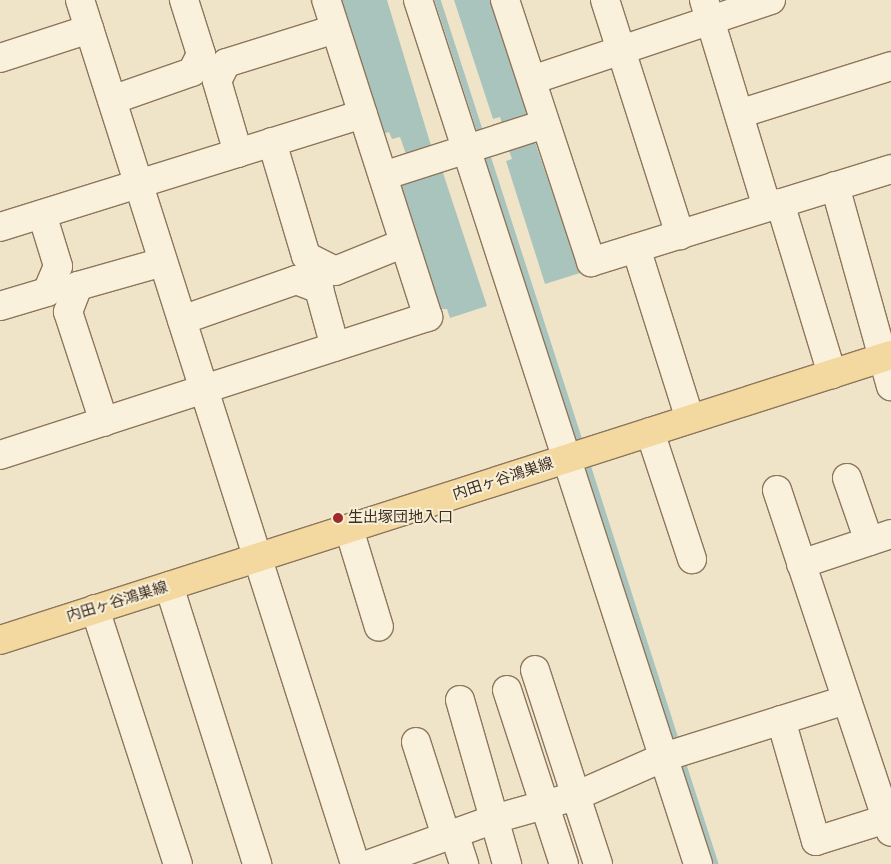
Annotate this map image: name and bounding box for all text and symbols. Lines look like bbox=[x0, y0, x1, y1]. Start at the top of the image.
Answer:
street label: 内田ヶ谷鴻巣線 bbox=[450, 454, 556, 504]
place label: 生出塚団地入口 bbox=[348, 509, 453, 527]
marker: 生出塚団地入口 bbox=[332, 512, 344, 524]
street label: 内田ヶ谷鴻巣線 bbox=[64, 578, 170, 626]

